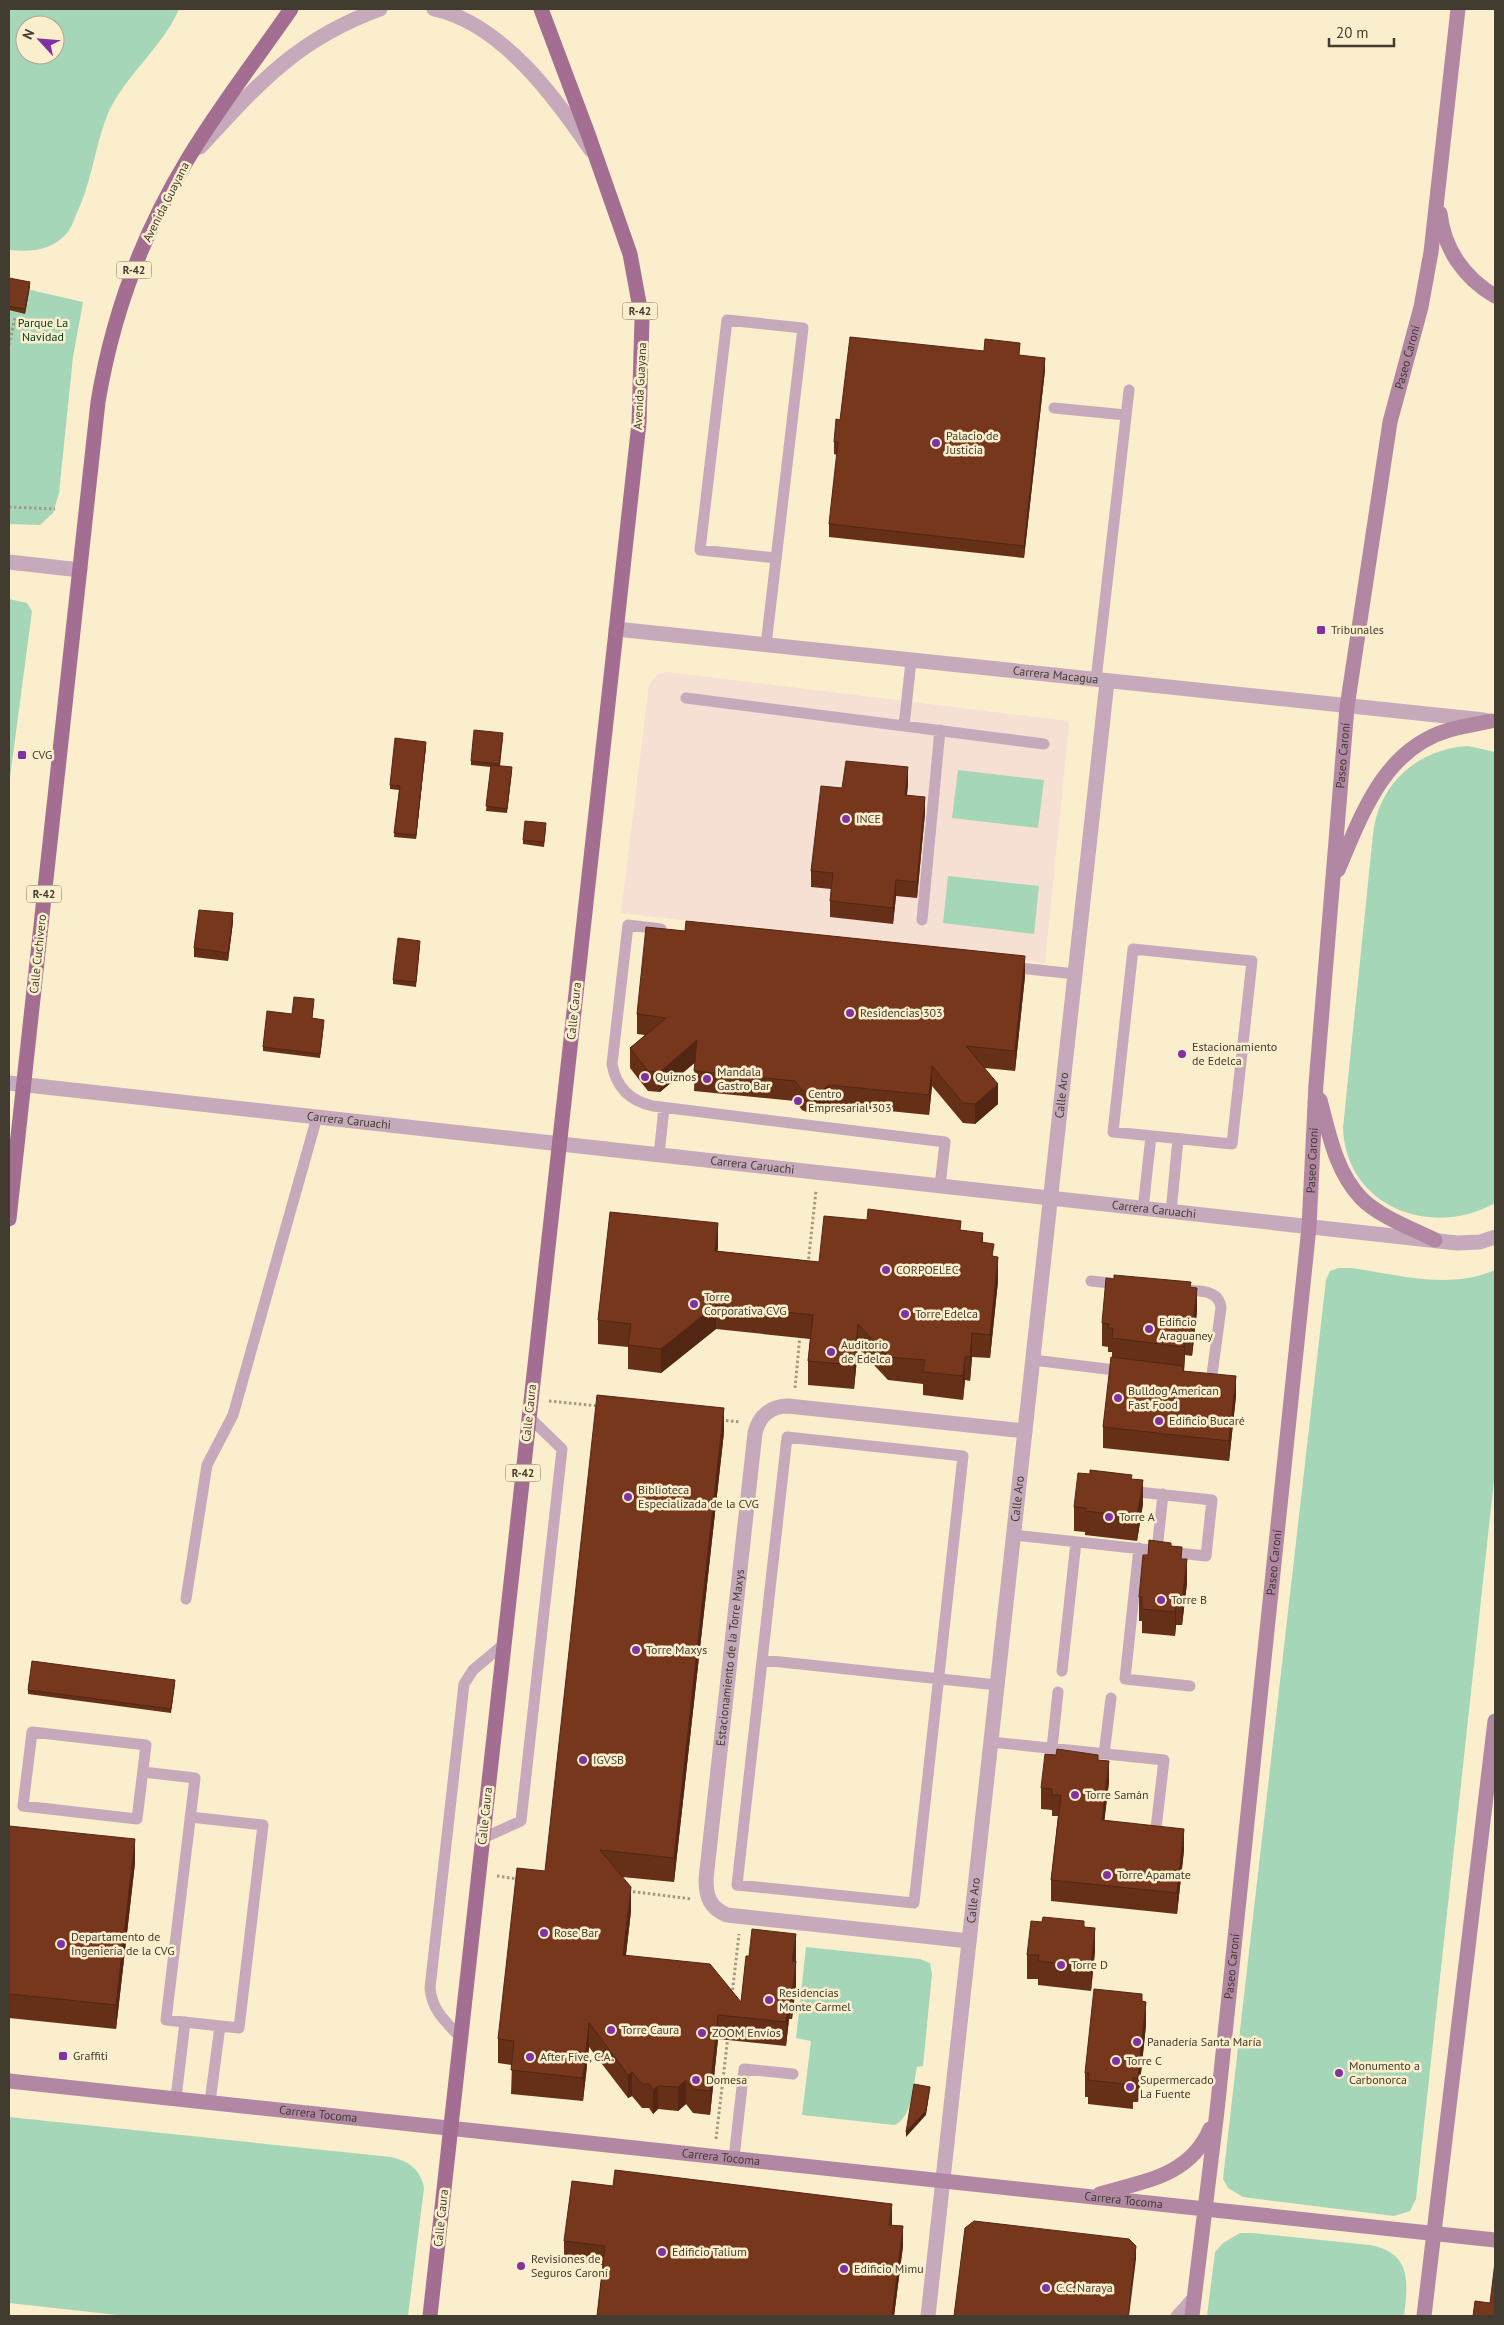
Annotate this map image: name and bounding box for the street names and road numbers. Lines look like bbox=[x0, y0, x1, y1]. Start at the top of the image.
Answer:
street label: Avenida Guayana bbox=[139, 159, 192, 244]
road number: R-42 bbox=[116, 262, 152, 278]
road number: R-42 bbox=[622, 302, 658, 320]
street label: Paseo Caroní bbox=[1391, 323, 1423, 391]
street label: Avenida Guayana bbox=[630, 342, 649, 430]
street label: Carrera Macagua bbox=[1012, 663, 1099, 687]
street label: Paseo Caroní bbox=[1332, 722, 1353, 789]
road number: R-42 bbox=[27, 886, 62, 902]
street label: Calle Cuchivero bbox=[26, 914, 49, 994]
street label: Calle Caura bbox=[563, 981, 584, 1041]
street label: Calle Aro bbox=[1051, 1071, 1071, 1119]
street label: Carrera Caruachi bbox=[306, 1108, 392, 1132]
street label: Paseo Caroní bbox=[1303, 1127, 1321, 1194]
street label: Carrera Caruachi bbox=[710, 1153, 795, 1177]
street label: Carrera Caruachi bbox=[1111, 1197, 1197, 1221]
street label: Calle Caura bbox=[518, 1383, 539, 1443]
road number: R-42 bbox=[506, 1465, 540, 1482]
street label: Calle Aro bbox=[1007, 1475, 1027, 1523]
street label: Paseo Caroní bbox=[1263, 1529, 1284, 1596]
street label: Estacionamiento de la Torre Maxys bbox=[713, 1568, 747, 1747]
street label: Calle Caura bbox=[474, 1786, 495, 1846]
street label: Calle Aro bbox=[963, 1877, 983, 1924]
street label: Paseo Caroní bbox=[1221, 1933, 1242, 2000]
street label: Carrera Tocoma bbox=[278, 2102, 358, 2125]
street label: Carrera Tocoma bbox=[681, 2145, 761, 2168]
street label: Calle Caura bbox=[430, 2188, 451, 2248]
street label: Carrera Tocoma bbox=[1084, 2188, 1164, 2211]

